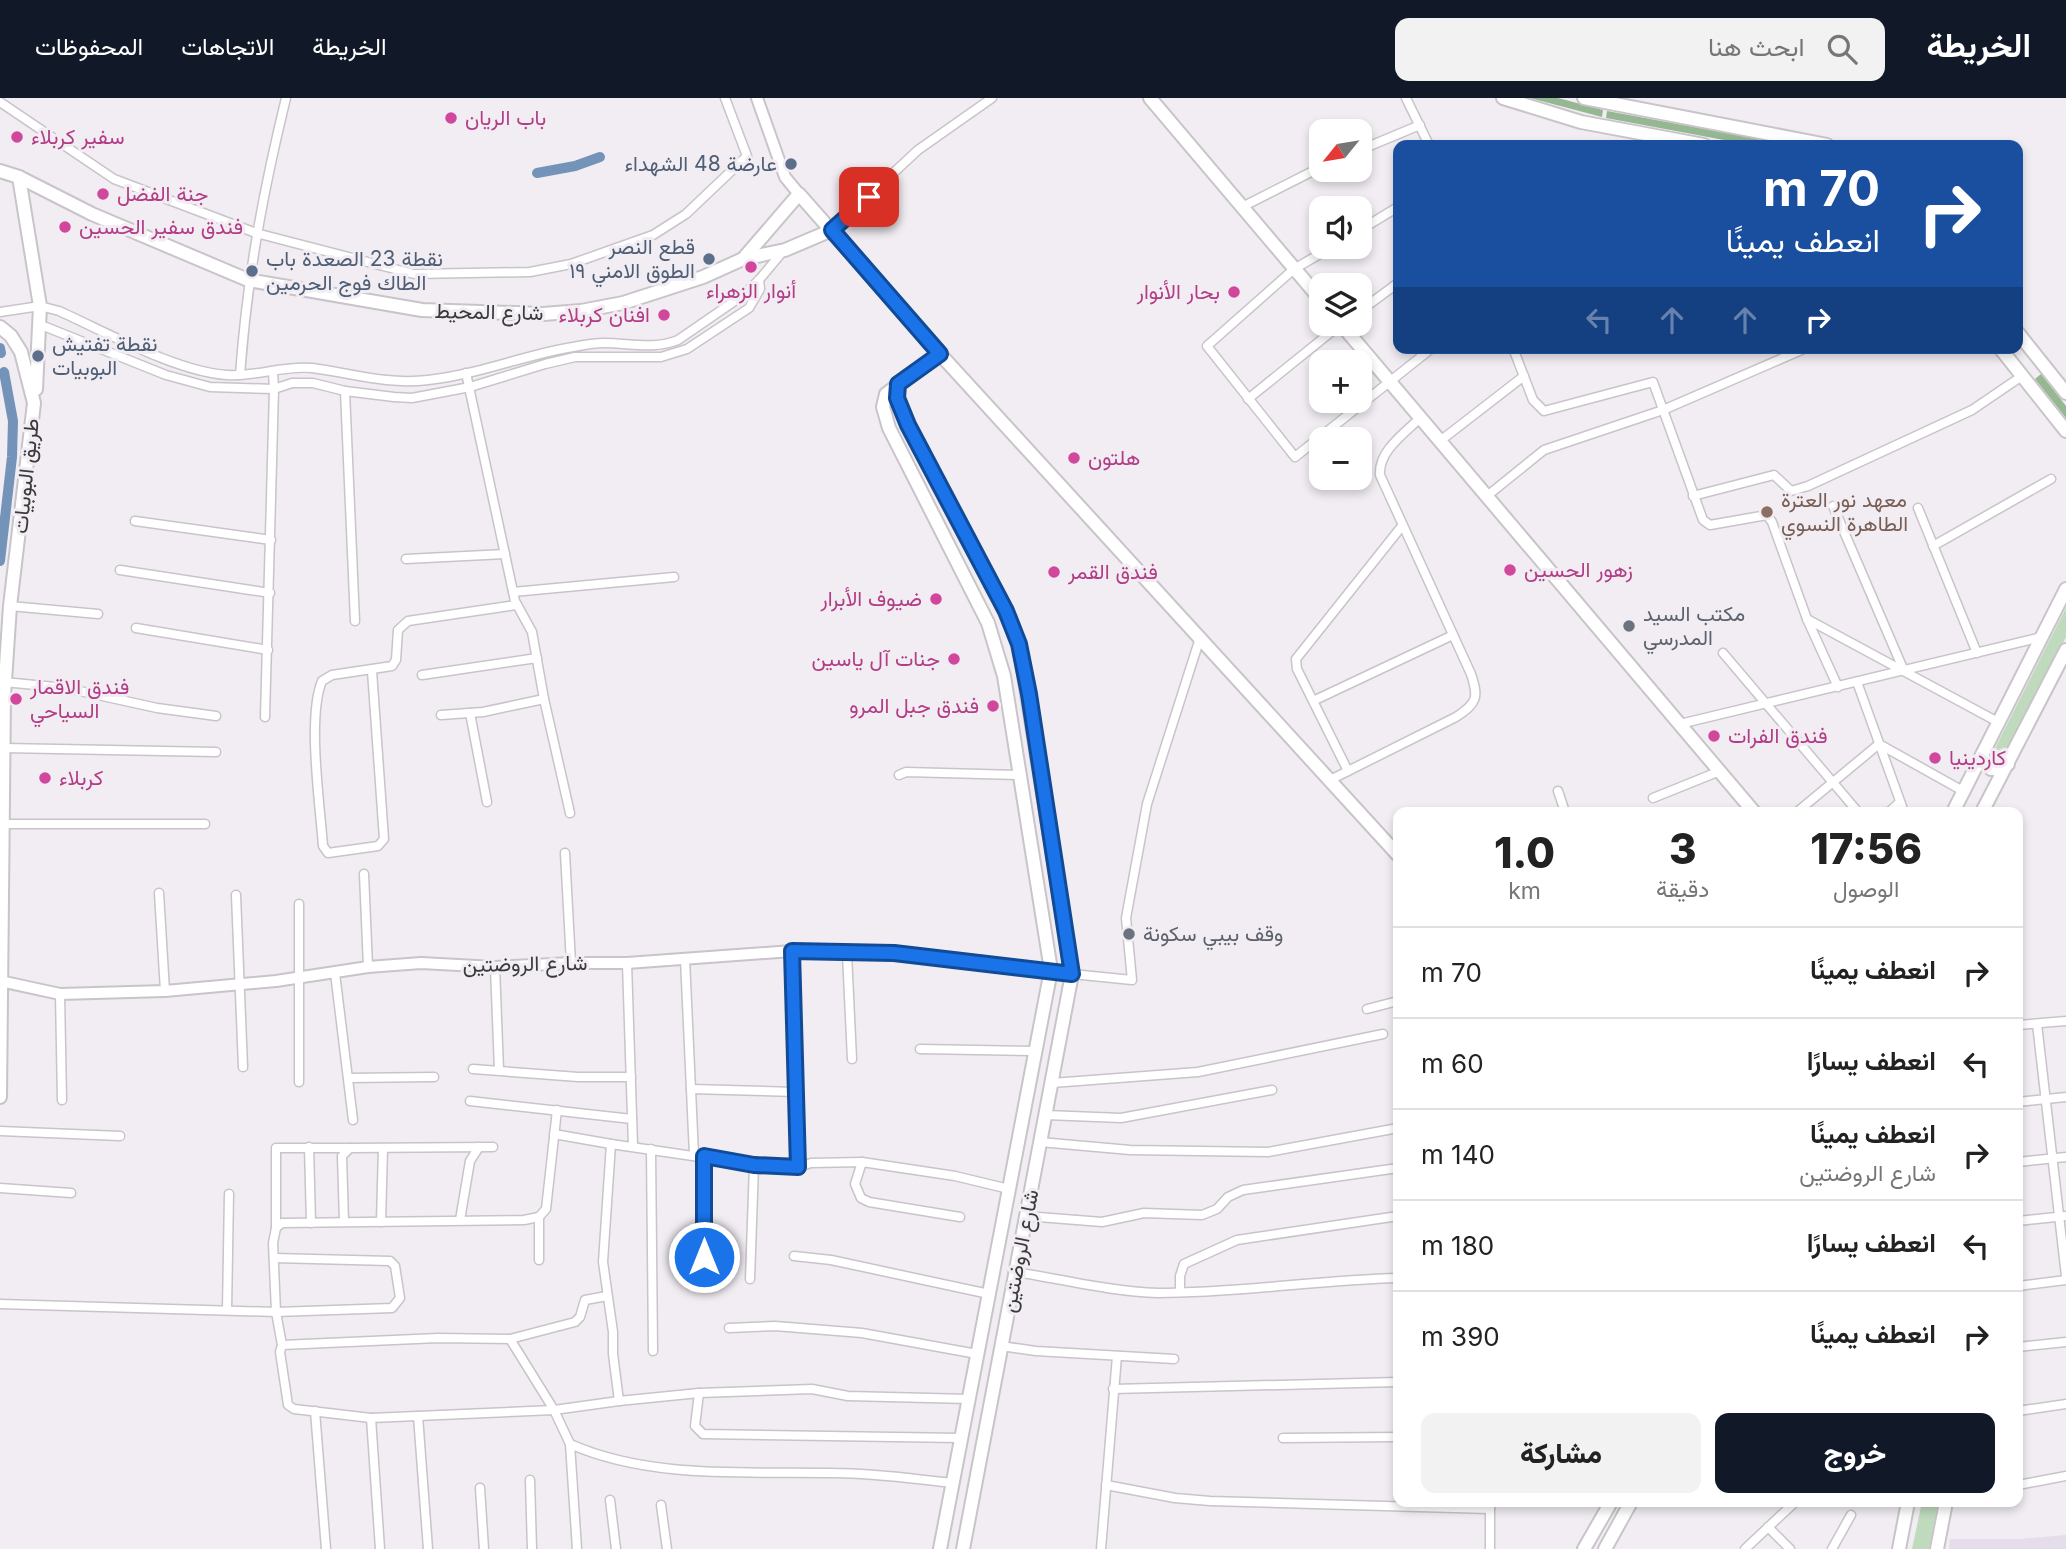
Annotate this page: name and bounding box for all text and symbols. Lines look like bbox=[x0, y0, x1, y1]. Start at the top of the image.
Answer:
search box bbox=[1395, 18, 1885, 81]
text: الخريطة bbox=[1927, 25, 2031, 65]
icon: search bbox=[1823, 30, 1861, 68]
text: ابحث هنا bbox=[1708, 31, 1805, 62]
text: المحفوظات bbox=[35, 32, 143, 61]
text: الاتجاهات bbox=[181, 32, 274, 61]
text: الخريطة bbox=[312, 32, 387, 61]
place label: باب الريان bbox=[465, 105, 546, 131]
marker: باب الريان bbox=[443, 110, 459, 126]
north arrow bbox=[1309, 119, 1372, 182]
map controls bbox=[1309, 119, 1372, 490]
place label: سفير كربلاء bbox=[31, 124, 125, 150]
marker: سفير كربلاء bbox=[9, 129, 25, 145]
place label: عارضة 48 الشهداء bbox=[625, 151, 777, 177]
marker: عارضة 48 الشهداء bbox=[783, 156, 799, 172]
text: 70 m bbox=[1763, 159, 1880, 218]
pin bbox=[839, 167, 899, 227]
icon: right bbox=[1904, 168, 1995, 259]
icon: arrive bbox=[850, 178, 888, 216]
place label: جنة الفضل bbox=[117, 181, 208, 206]
marker: جنة الفضل bbox=[95, 186, 111, 202]
button: sound bbox=[1309, 196, 1372, 259]
place label: فندق سفير الحسين bbox=[79, 214, 243, 240]
marker: فندق سفير الحسين bbox=[57, 219, 73, 235]
text: انعطف يمينًا bbox=[1726, 221, 1880, 260]
place label: قطع النصر الطوق الامني ۱۹ bbox=[569, 234, 695, 288]
place label: نقطة 23 الصعدة باب الطاك فوج الحرمين bbox=[266, 246, 443, 297]
marker: قطع النصر الطوق الامني ۱۹ bbox=[701, 251, 717, 267]
marker: أنوار الزهراء bbox=[743, 259, 759, 275]
marker: نقطة 23 الصعدة باب الطاك فوج الحرمين bbox=[244, 263, 260, 279]
button: layers bbox=[1309, 273, 1372, 336]
place label: أنوار الزهراء bbox=[706, 278, 796, 304]
place label: بحار الأنوار bbox=[1136, 279, 1220, 305]
marker: بحار الأنوار bbox=[1226, 284, 1242, 300]
street label: شارع المحيط bbox=[434, 298, 544, 327]
icon: left bbox=[1580, 301, 1618, 339]
icon: ahead bbox=[1653, 301, 1691, 339]
icon: ahead bbox=[1726, 301, 1764, 339]
icon: right bbox=[1799, 301, 1837, 339]
place label: افنان كربلاء bbox=[559, 302, 650, 328]
marker: افنان كربلاء bbox=[656, 307, 672, 323]
place label: نقطة تفتيش البوبيات bbox=[52, 331, 157, 381]
marker: نقطة تفتيش البوبيات bbox=[30, 348, 46, 364]
button: + bbox=[1309, 350, 1372, 413]
street label: طريق البوبيات bbox=[7, 417, 45, 535]
button: − bbox=[1309, 427, 1372, 490]
place label: هلتون bbox=[1088, 445, 1140, 471]
marker: هلتون bbox=[1066, 450, 1082, 466]
place label: معهد نور العترة الطاهرة النسوي bbox=[1781, 487, 1908, 541]
marker: معهد نور العترة الطاهرة النسوي bbox=[1759, 504, 1775, 520]
place label: زهور الحسين bbox=[1524, 557, 1633, 583]
place label: فندق القمر bbox=[1067, 559, 1158, 585]
marker: زهور الحسين bbox=[1502, 562, 1518, 578]
marker: فندق القمر bbox=[1046, 564, 1062, 580]
place label: ضيوف الأبرار bbox=[819, 586, 922, 612]
marker: ضيوف الأبرار bbox=[928, 591, 944, 607]
place label: مكتب السيد المدرسي bbox=[1643, 601, 1745, 655]
marker: مكتب السيد المدرسي bbox=[1621, 618, 1637, 634]
place label: جنات آل ياسين bbox=[811, 646, 940, 671]
marker: جنات آل ياسين bbox=[946, 651, 962, 667]
place label: فندق الاقمار السياحي bbox=[29, 674, 129, 728]
marker: فندق الاقمار السياحي bbox=[8, 691, 24, 707]
place label: فندق جبل المرو bbox=[849, 693, 979, 719]
marker: فندق جبل المرو bbox=[985, 698, 1001, 714]
place label: فندق الفرات bbox=[1728, 723, 1828, 749]
marker: فندق الفرات bbox=[1706, 728, 1722, 744]
place label: كاردينيا bbox=[1949, 745, 2006, 771]
marker: كاردينيا bbox=[1927, 750, 1943, 766]
place label: كربلاء bbox=[59, 765, 103, 791]
marker: كربلاء bbox=[37, 770, 53, 786]
text: 3 bbox=[1669, 823, 1696, 874]
text: 17:56 bbox=[1810, 823, 1922, 874]
text: 1.0 bbox=[1494, 827, 1555, 878]
text: دقيقة bbox=[1656, 875, 1709, 903]
text: الوصول bbox=[1833, 875, 1899, 903]
text: km bbox=[1508, 877, 1541, 905]
place label: وقف بيبي سكونة bbox=[1143, 921, 1283, 951]
marker: وقف بيبي سكونة bbox=[1121, 926, 1137, 942]
street label: شارع الروضتين bbox=[462, 950, 588, 979]
text: انعطف يمينًا bbox=[1810, 954, 1936, 985]
icon: right bbox=[1957, 954, 1995, 992]
text: 70 m bbox=[1421, 957, 1482, 988]
text: انعطف يسارًا bbox=[1807, 1045, 1936, 1076]
icon: left bbox=[1957, 1045, 1995, 1083]
text: 60 m bbox=[1421, 1048, 1484, 1079]
text: انعطف يمينًا bbox=[1810, 1118, 1936, 1149]
icon: right bbox=[1957, 1136, 1995, 1174]
text: 140 m bbox=[1421, 1139, 1495, 1170]
text: شارع الروضتين bbox=[1799, 1159, 1936, 1187]
street label: شارع الروضتين bbox=[995, 1187, 1046, 1315]
position arrow bbox=[667, 1220, 741, 1294]
text: انعطف يسارًا bbox=[1807, 1227, 1936, 1258]
icon: left bbox=[1957, 1227, 1995, 1265]
text: 180 m bbox=[1421, 1230, 1494, 1261]
text: انعطف يمينًا bbox=[1810, 1318, 1936, 1349]
icon: right bbox=[1957, 1318, 1995, 1356]
text: 390 m bbox=[1421, 1321, 1500, 1352]
button: مشاركة bbox=[1421, 1413, 1701, 1493]
button: خروج bbox=[1715, 1413, 1995, 1493]

